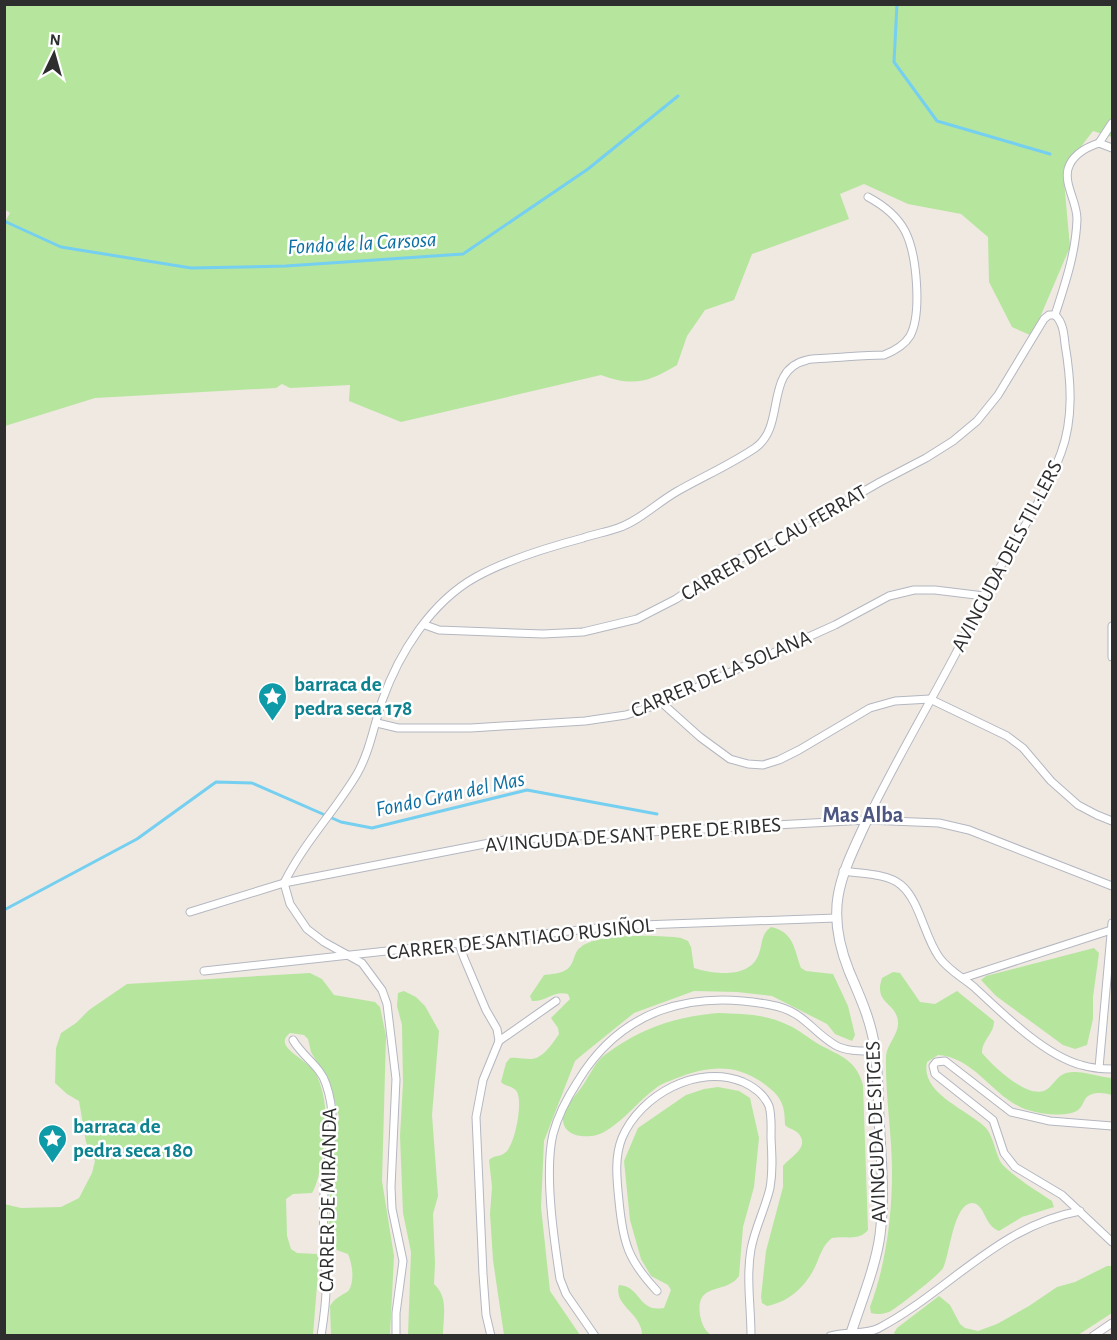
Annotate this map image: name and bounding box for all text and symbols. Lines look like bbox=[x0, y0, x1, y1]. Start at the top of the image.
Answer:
north arrow bbox=[24, 24, 84, 84]
text: N bbox=[49, 32, 61, 49]
water label: Fondo de la Carsosa bbox=[287, 228, 437, 258]
street label: AVINGUDA DELS TIL·LERS bbox=[948, 457, 1066, 655]
street label: CARRER DEL CAU FERRAT bbox=[678, 481, 870, 605]
street label: CARRER DE LA SOLANA bbox=[628, 626, 814, 722]
place label: barraca de pedra seca 178 bbox=[294, 674, 412, 719]
place icon: barraca de pedra seca 178 bbox=[257, 680, 289, 722]
water label: Fondo Gran del Mas bbox=[374, 767, 526, 821]
district label: Mas Alba bbox=[823, 804, 904, 826]
street label: AVINGUDA DE SANT PERE DE RIBES bbox=[484, 814, 782, 856]
street label: CARRER DE SANTIAGO RUSIÑOL bbox=[385, 913, 655, 963]
street label: AVINGUDA DE SITGES bbox=[862, 1040, 890, 1223]
street label: CARRER DE MIRANDA bbox=[316, 1108, 340, 1292]
place label: barraca de pedra seca 180 bbox=[73, 1116, 193, 1161]
place icon: barraca de pedra seca 180 bbox=[36, 1122, 68, 1164]

